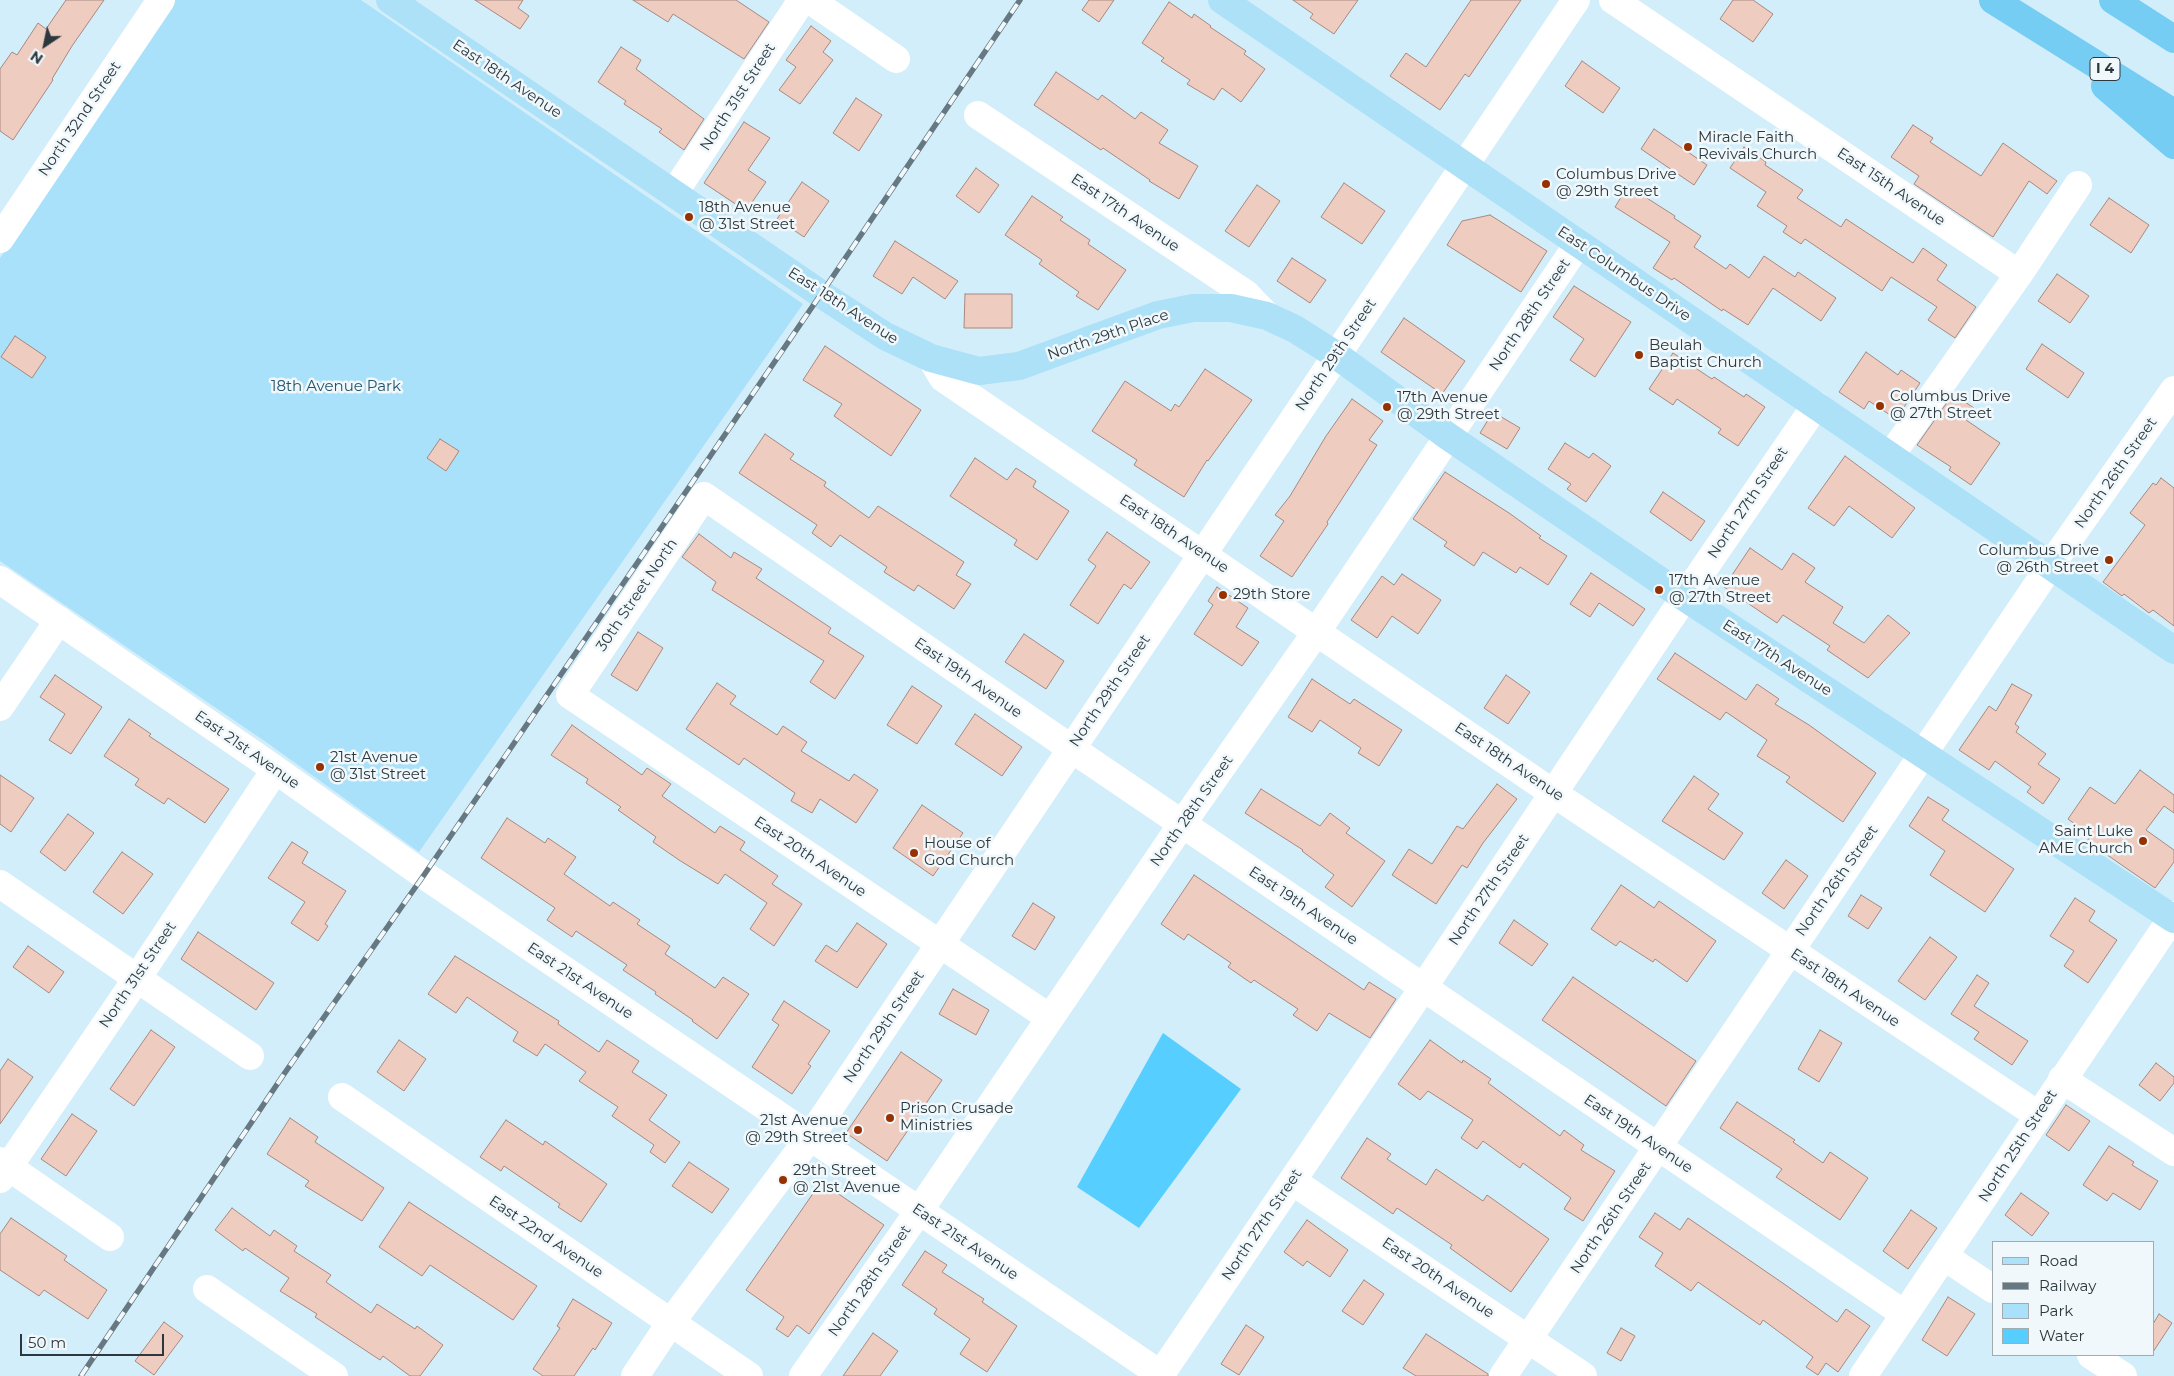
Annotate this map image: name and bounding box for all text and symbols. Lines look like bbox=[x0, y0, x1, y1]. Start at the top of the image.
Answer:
north arrow bbox=[20, 20, 70, 70]
street label: East 18th Avenue bbox=[449, 36, 565, 122]
street label: North 31st Street bbox=[697, 40, 779, 154]
street label: North 32nd Street bbox=[35, 58, 125, 180]
road number: I 4 bbox=[2090, 58, 2120, 80]
place label: Miracle Faith Revivals Church bbox=[1698, 129, 1817, 164]
marker: Miracle Faith Revivals Church bbox=[1682, 141, 1694, 153]
street label: East 15th Avenue bbox=[1833, 144, 1949, 230]
place label: Columbus Drive @ 29th Street bbox=[1556, 166, 1677, 201]
street label: East 17th Avenue bbox=[1067, 170, 1183, 256]
marker: Columbus Drive @ 29th Street bbox=[1540, 178, 1552, 190]
place label: 18th Avenue @ 31st Street bbox=[699, 199, 795, 234]
marker: 18th Avenue @ 31st Street bbox=[683, 211, 695, 223]
street label: East Columbus Drive bbox=[1554, 223, 1694, 325]
street label: North 28th Street bbox=[1486, 255, 1574, 375]
street label: East 18th Avenue bbox=[784, 264, 902, 348]
street label: North 29th Street bbox=[1292, 296, 1380, 414]
street label: North 29th Place bbox=[1045, 306, 1171, 364]
place label: Beulah Baptist Church bbox=[1649, 337, 1762, 372]
marker: Beulah Baptist Church bbox=[1633, 349, 1645, 361]
park label: 18th Avenue Park bbox=[271, 378, 401, 396]
place label: Columbus Drive @ 27th Street bbox=[1890, 388, 2011, 423]
place label: 17th Avenue @ 29th Street bbox=[1397, 389, 1500, 424]
marker: Columbus Drive @ 27th Street bbox=[1874, 400, 1886, 412]
marker: 17th Avenue @ 29th Street bbox=[1381, 401, 1393, 413]
street label: North 26th Street bbox=[2071, 414, 2161, 532]
street label: North 27th Street bbox=[1704, 444, 1792, 562]
street label: East 18th Avenue bbox=[1116, 491, 1232, 577]
street label: 30th Street North bbox=[593, 535, 681, 655]
place label: Columbus Drive @ 26th Street bbox=[1978, 542, 2099, 577]
marker: Columbus Drive @ 26th Street bbox=[2103, 554, 2115, 566]
place label: 17th Avenue @ 27th Street bbox=[1669, 572, 1771, 607]
marker: 17th Avenue @ 27th Street bbox=[1653, 584, 1665, 596]
place label: 29th Store bbox=[1233, 586, 1310, 604]
marker: 29th Store bbox=[1217, 589, 1229, 601]
street label: East 17th Avenue bbox=[1719, 616, 1835, 700]
street label: North 29th Street bbox=[1066, 632, 1154, 750]
street label: East 19th Avenue bbox=[911, 634, 1025, 722]
street label: East 21st Avenue bbox=[191, 707, 303, 793]
street label: East 18th Avenue bbox=[1451, 719, 1567, 805]
place label: 21st Avenue @ 31st Street bbox=[330, 749, 426, 784]
street label: North 28th Street bbox=[1147, 752, 1237, 870]
marker: 21st Avenue @ 31st Street bbox=[314, 761, 326, 773]
street label: East 20th Avenue bbox=[750, 813, 870, 901]
street label: North 26th Street bbox=[1792, 822, 1882, 940]
place label: Saint Luke AME Church bbox=[2039, 823, 2133, 858]
street label: North 27th Street bbox=[1445, 831, 1533, 949]
place label: House of God Church bbox=[924, 835, 1014, 870]
marker: Saint Luke AME Church bbox=[2137, 835, 2149, 847]
marker: House of God Church bbox=[908, 847, 920, 859]
street label: East 19th Avenue bbox=[1245, 863, 1361, 949]
street label: North 31st Street bbox=[96, 918, 180, 1032]
street label: East 21st Avenue bbox=[524, 939, 636, 1023]
street label: East 18th Avenue bbox=[1787, 945, 1903, 1031]
street label: North 29th Street bbox=[840, 968, 928, 1086]
street label: North 25th Street bbox=[1975, 1086, 2061, 1206]
street label: East 19th Avenue bbox=[1580, 1091, 1696, 1177]
place label: Prison Crusade Ministries bbox=[900, 1100, 1013, 1135]
place label: 21st Avenue @ 29th Street bbox=[745, 1112, 848, 1147]
marker: Prison Crusade Ministries bbox=[884, 1112, 896, 1124]
marker: 21st Avenue @ 29th Street bbox=[852, 1124, 864, 1136]
street label: North 26th Street bbox=[1567, 1159, 1655, 1277]
place label: 29th Street @ 21st Avenue bbox=[793, 1162, 900, 1197]
street label: North 27th Street bbox=[1218, 1166, 1306, 1284]
marker: 29th Street @ 21st Avenue bbox=[777, 1174, 789, 1186]
street label: East 22nd Avenue bbox=[485, 1192, 607, 1282]
street label: East 21st Avenue bbox=[909, 1200, 1021, 1284]
street label: North 28th Street bbox=[825, 1222, 915, 1340]
street label: East 20th Avenue bbox=[1378, 1234, 1498, 1322]
legend bbox=[1992, 1241, 2154, 1356]
text: Road bbox=[2039, 1251, 2078, 1270]
text: Railway bbox=[2039, 1276, 2096, 1295]
text: Park bbox=[2039, 1301, 2073, 1320]
scale bar bbox=[22, 1324, 166, 1356]
text: Water bbox=[2039, 1326, 2085, 1345]
text: 50 m bbox=[28, 1333, 66, 1352]

